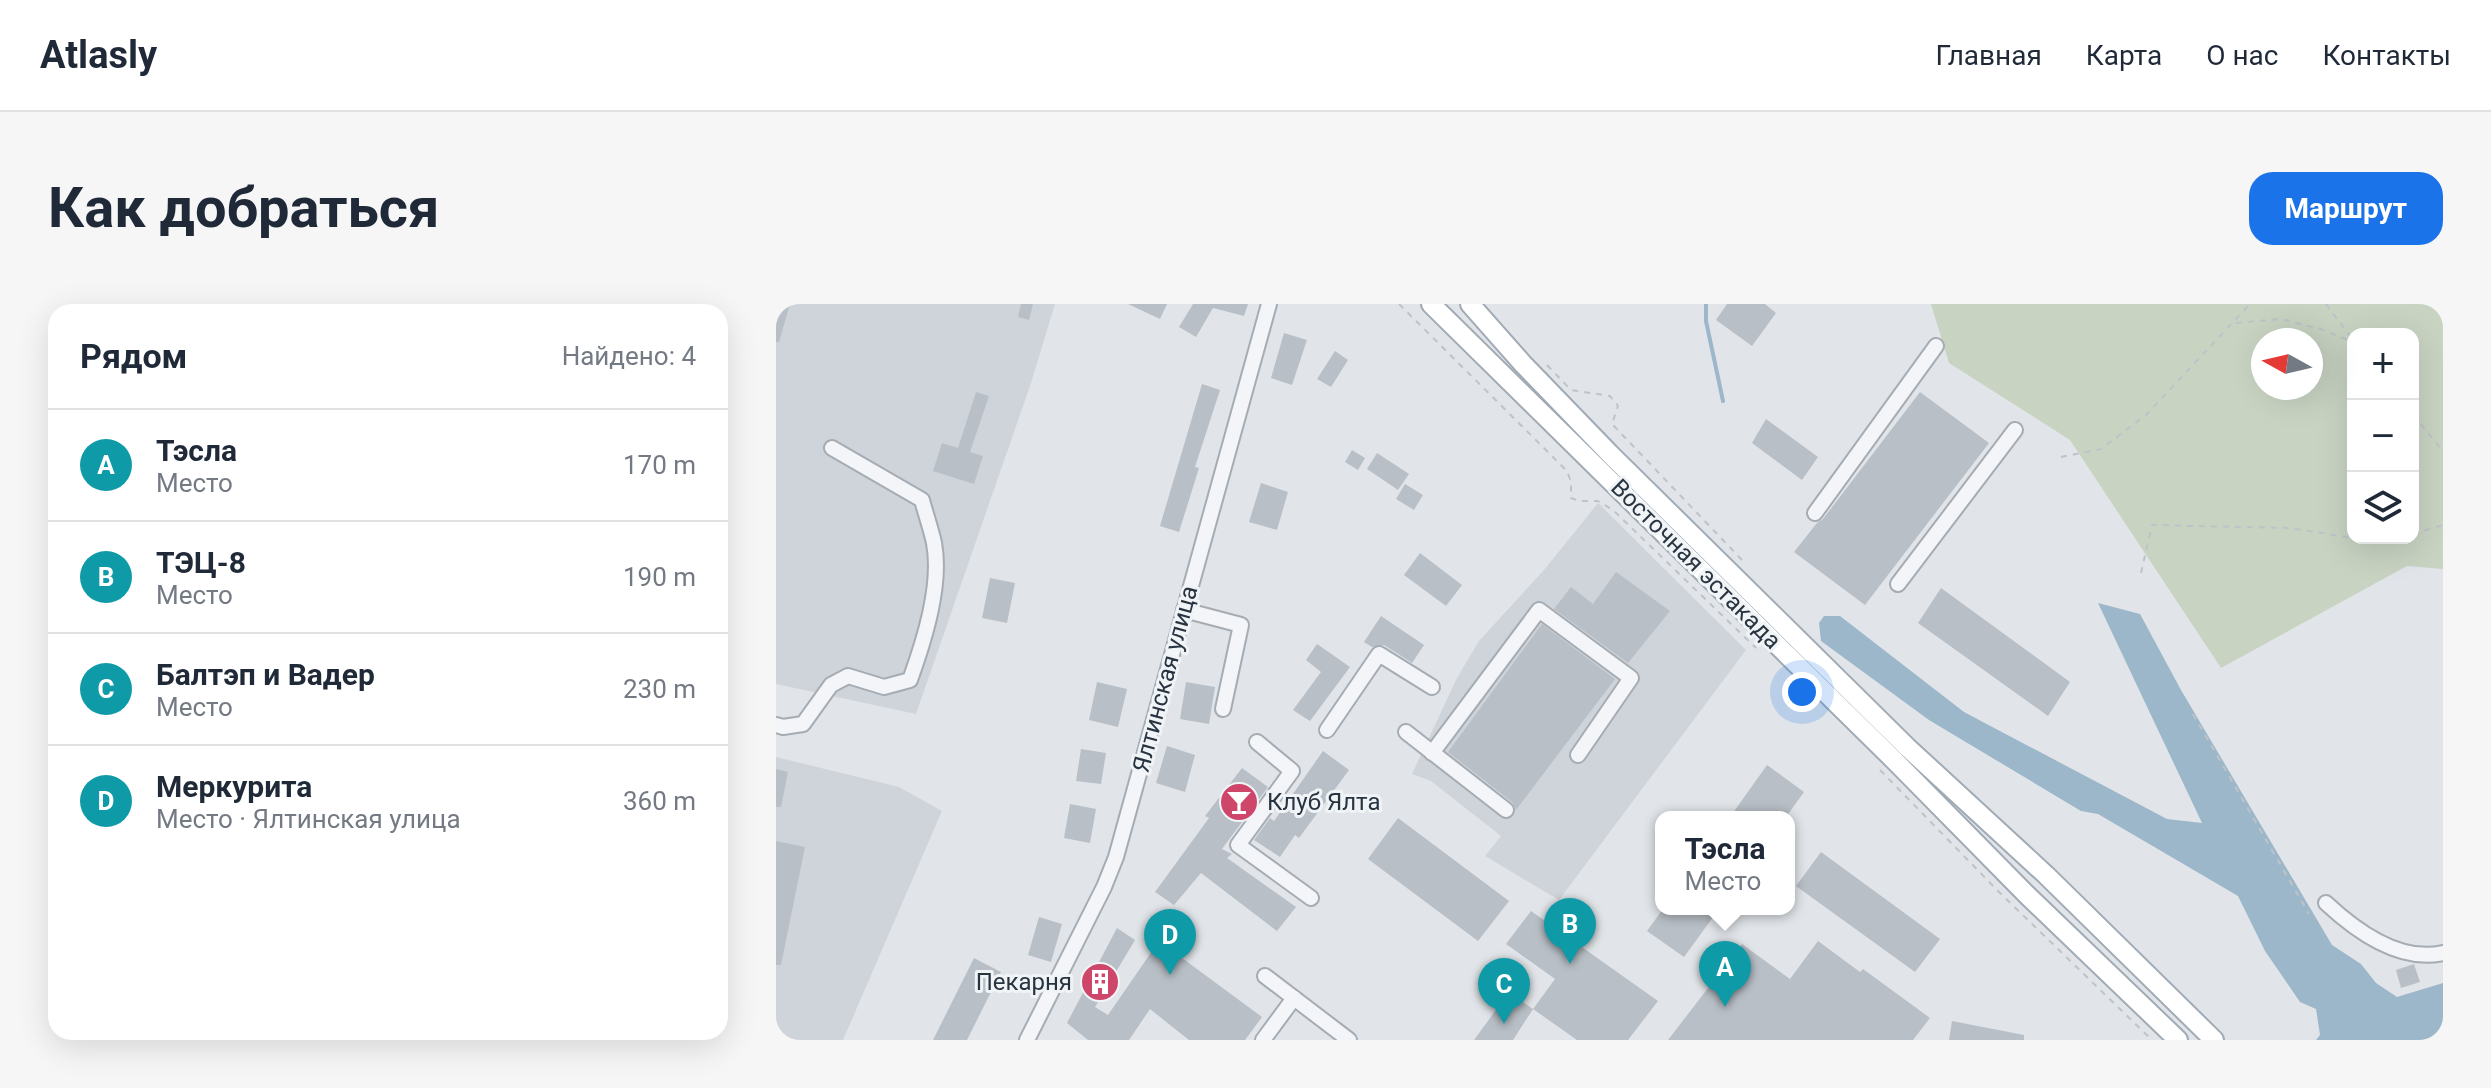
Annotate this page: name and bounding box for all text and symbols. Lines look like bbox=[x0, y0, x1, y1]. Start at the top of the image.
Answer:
text: Atlasly bbox=[40, 33, 157, 77]
text: Главная bbox=[1935, 39, 2042, 72]
text: Карта bbox=[2086, 39, 2162, 72]
text: О нас bbox=[2206, 39, 2278, 72]
text: Контакты bbox=[2322, 39, 2451, 72]
button: Маршрут bbox=[2249, 172, 2443, 245]
text: Как добраться bbox=[48, 175, 439, 241]
north arrow bbox=[2251, 328, 2323, 400]
map controls bbox=[2347, 328, 2419, 544]
button: + bbox=[2347, 328, 2419, 400]
text: Рядом bbox=[80, 336, 187, 376]
text: Найдено: 4 bbox=[562, 341, 696, 371]
button: − bbox=[2347, 400, 2419, 472]
text: Тэсла bbox=[156, 433, 237, 468]
text: A bbox=[97, 450, 115, 480]
text: 170 m bbox=[623, 450, 696, 480]
text: Место bbox=[156, 468, 233, 498]
button: layers bbox=[2347, 472, 2419, 544]
street label: Восточная эстакада bbox=[1605, 473, 1787, 655]
text: ТЭЦ-8 bbox=[156, 545, 246, 580]
text: B bbox=[98, 562, 114, 592]
text: 190 m bbox=[623, 562, 696, 592]
text: Место bbox=[156, 580, 233, 610]
street label: Ялтинская улица bbox=[1127, 583, 1203, 775]
text: Балтэп и Вадер bbox=[156, 657, 375, 692]
your location bbox=[1782, 672, 1822, 712]
text: C bbox=[97, 674, 115, 704]
text: 230 m bbox=[623, 674, 696, 704]
text: Место bbox=[156, 692, 233, 722]
text: Меркурита bbox=[156, 769, 312, 804]
bar icon: Клуб Ялта bbox=[1218, 781, 1260, 823]
text: D bbox=[98, 786, 114, 816]
text: 360 m bbox=[623, 786, 696, 816]
place label: Клуб Ялта bbox=[1267, 788, 1380, 816]
text: Место · Ялтинская улица bbox=[156, 804, 461, 834]
popup bbox=[1655, 811, 1795, 915]
text: Тэсла bbox=[1685, 831, 1766, 866]
text: Место bbox=[1685, 866, 1761, 896]
pin: B bbox=[1544, 898, 1596, 964]
pin: D bbox=[1144, 909, 1196, 975]
pin: A bbox=[1699, 941, 1751, 1007]
pin: C bbox=[1478, 958, 1530, 1024]
building icon: Пекарня bbox=[1079, 961, 1121, 1003]
place label: Пекарня bbox=[976, 968, 1072, 996]

